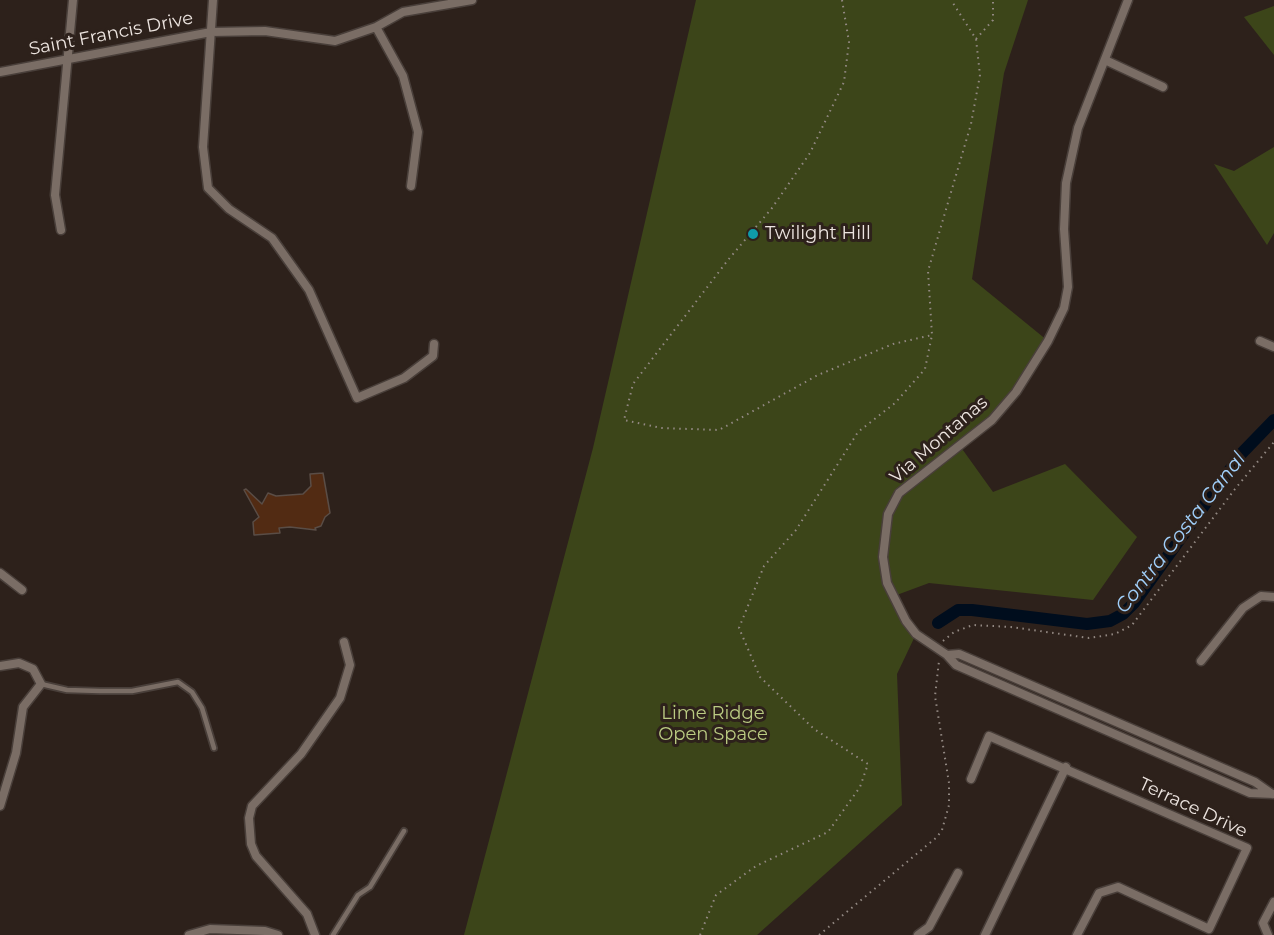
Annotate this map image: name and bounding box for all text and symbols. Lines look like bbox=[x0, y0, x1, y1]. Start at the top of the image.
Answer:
street label: Saint Francis Drive bbox=[27, 7, 195, 61]
place label: Twilight Hill bbox=[765, 223, 871, 245]
marker: Twilight Hill bbox=[746, 227, 760, 241]
street label: Via Montanas bbox=[886, 392, 992, 488]
water label: Contra Costa Canal bbox=[1111, 448, 1251, 618]
park label: Lime Ridge Open Space bbox=[658, 703, 768, 746]
street label: Terrace Drive bbox=[1135, 773, 1251, 843]

